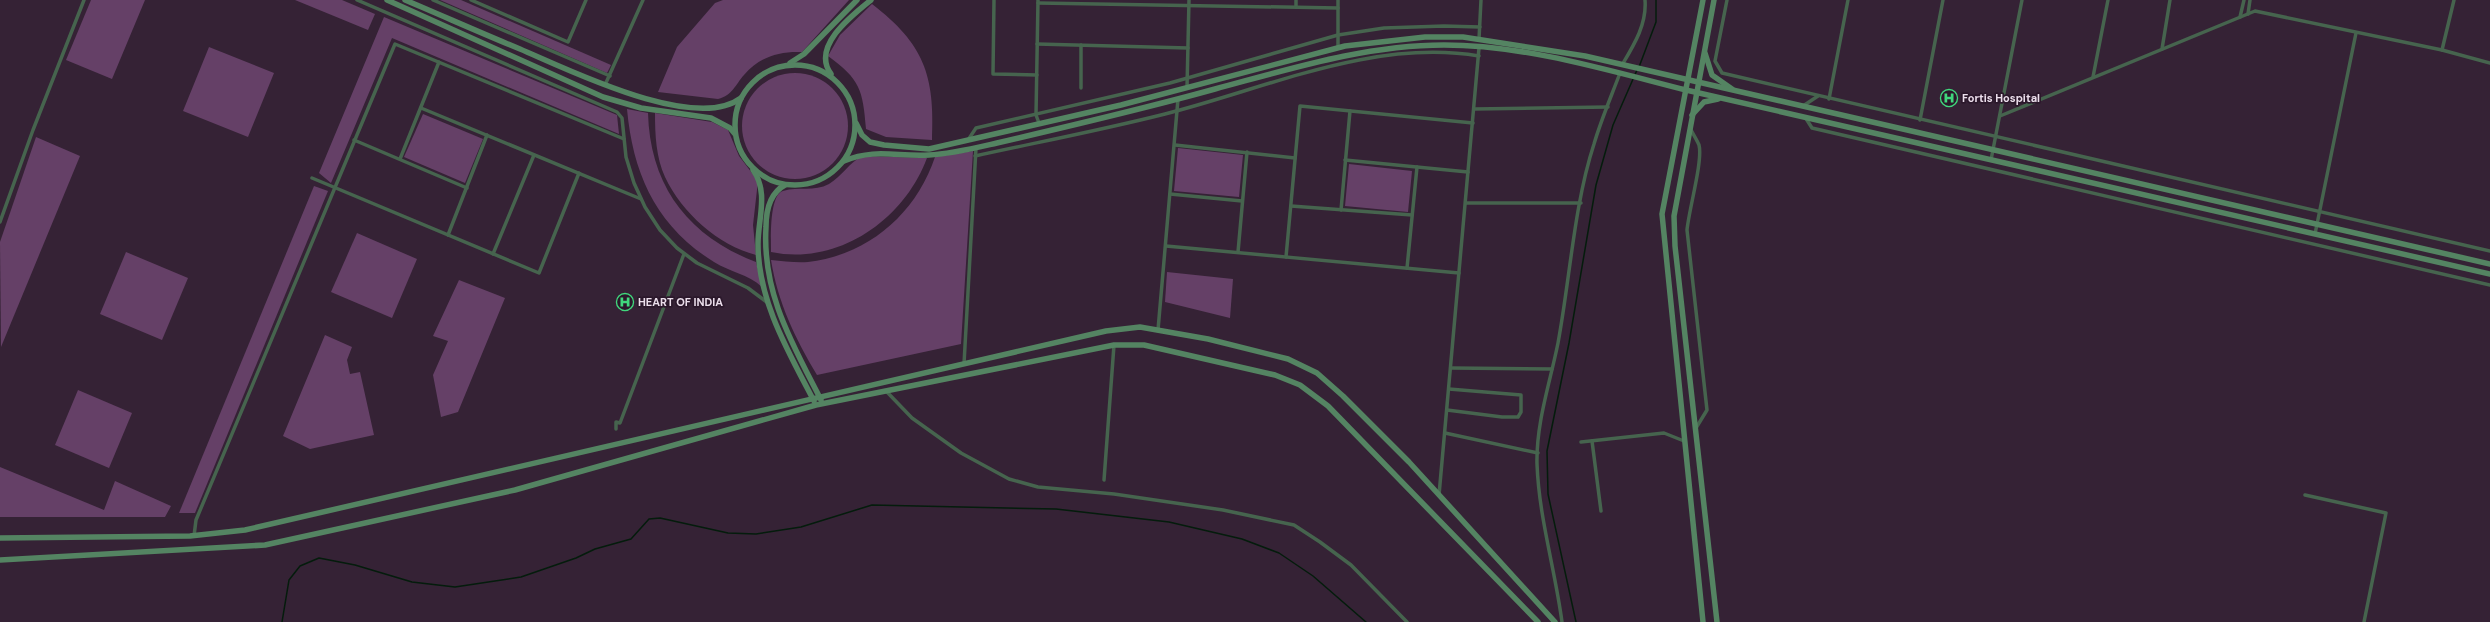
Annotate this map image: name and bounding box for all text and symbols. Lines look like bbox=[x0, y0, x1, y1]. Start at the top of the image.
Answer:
hospital icon: Fortis Hospital bbox=[1939, 88, 1959, 108]
place label: Fortis Hospital bbox=[1962, 91, 2040, 105]
hospital icon: HEART OF INDIA bbox=[615, 292, 635, 312]
place label: HEART OF INDIA bbox=[638, 295, 723, 309]

